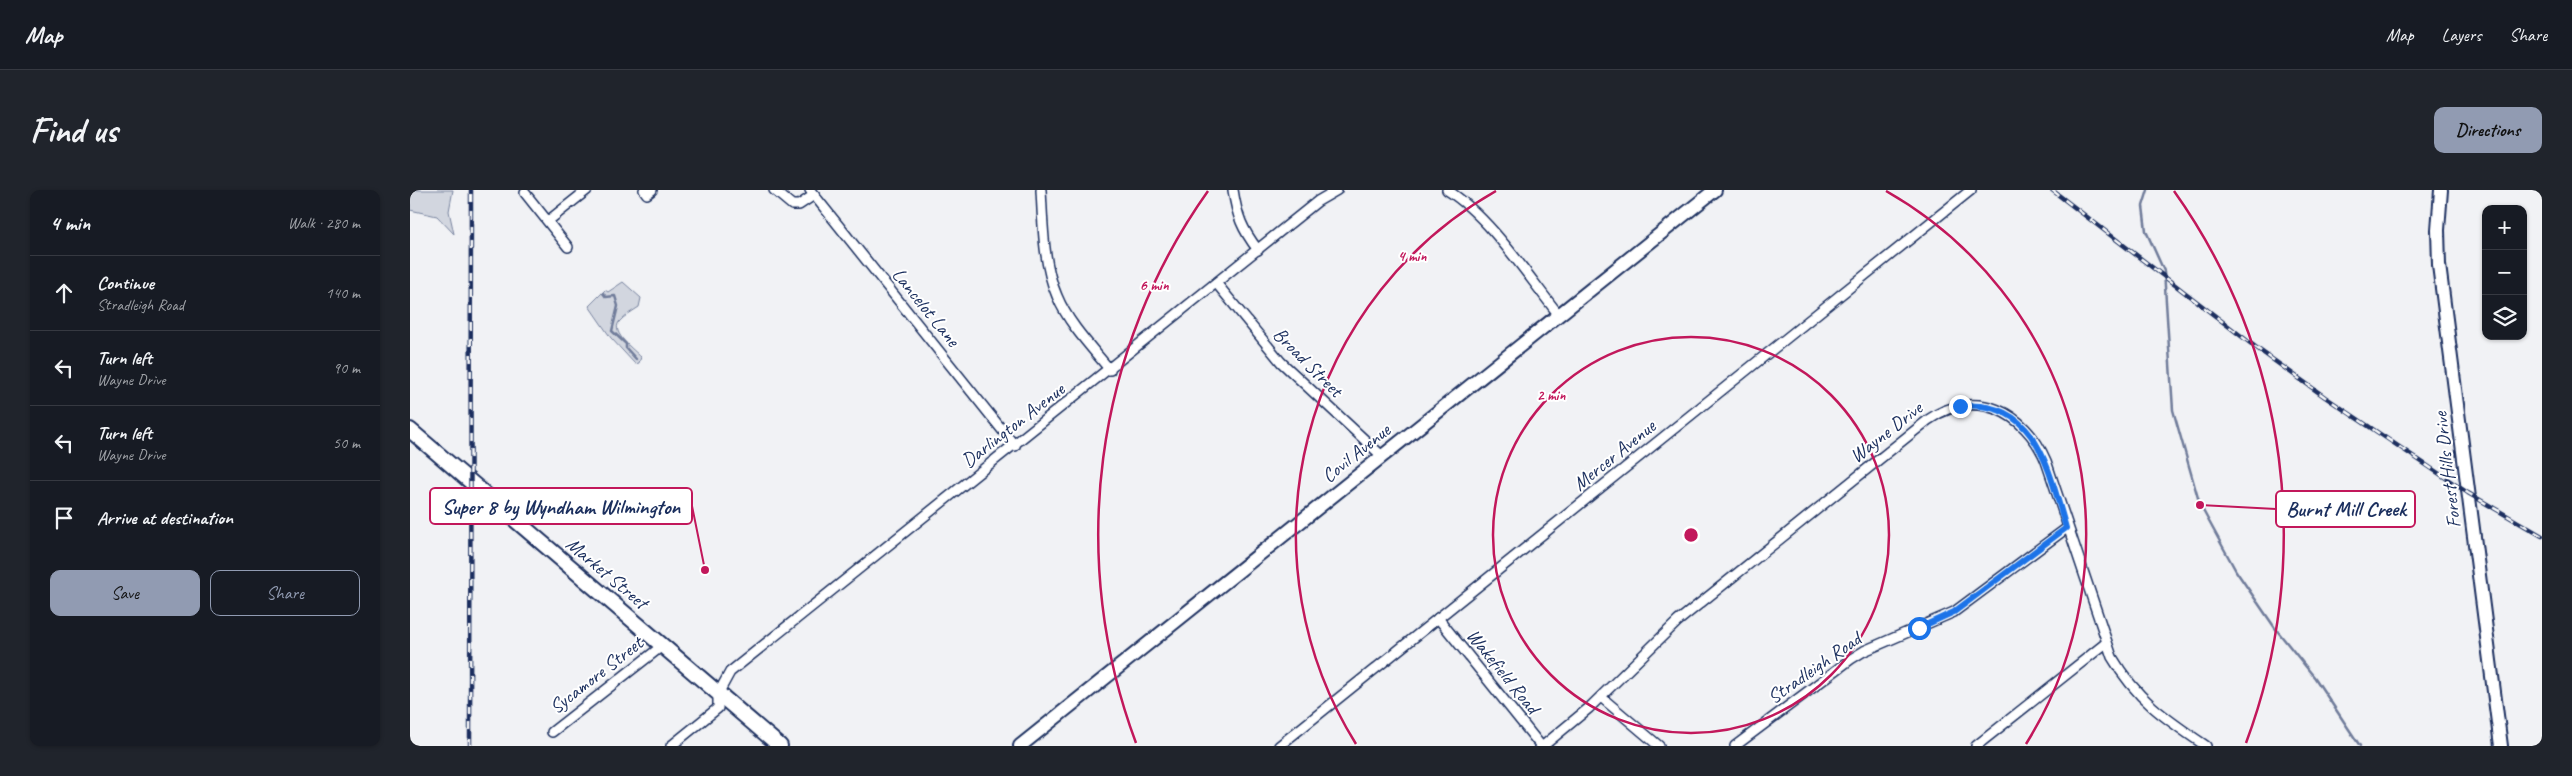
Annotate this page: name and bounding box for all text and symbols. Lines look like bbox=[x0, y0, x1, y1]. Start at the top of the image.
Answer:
text: Map bbox=[25, 20, 62, 50]
text: Map bbox=[2386, 24, 2414, 46]
text: Layers bbox=[2442, 24, 2481, 46]
text: Share bbox=[2509, 24, 2547, 46]
button: Directions bbox=[2434, 107, 2542, 153]
text: Find us bbox=[30, 108, 117, 153]
map controls bbox=[2482, 205, 2527, 340]
button: + bbox=[2482, 205, 2527, 250]
text: 4 min bbox=[50, 210, 90, 236]
text: Walk · 280 m bbox=[288, 213, 360, 233]
text: 4 min bbox=[1398, 247, 1427, 266]
button: − bbox=[2482, 250, 2527, 295]
street label: Lancelot Lane bbox=[887, 262, 966, 353]
text: Continue bbox=[97, 271, 154, 295]
text: 6 min bbox=[1139, 276, 1170, 295]
icon: ahead bbox=[50, 279, 78, 307]
text: 140 m bbox=[326, 283, 360, 303]
text: Stradleigh Road bbox=[97, 295, 184, 315]
button: layers bbox=[2482, 295, 2527, 340]
street label: Broad Street bbox=[1268, 322, 1350, 404]
text: Turn left bbox=[97, 346, 152, 370]
icon: left bbox=[50, 354, 78, 382]
text: 90 m bbox=[333, 358, 360, 378]
text: Wayne Drive bbox=[97, 370, 165, 390]
street label: Darlington Avenue bbox=[956, 376, 1071, 473]
text: 2 min bbox=[1537, 386, 1566, 405]
street label: Wayne Drive bbox=[1845, 395, 1929, 468]
route end bbox=[1949, 395, 1972, 418]
street label: Forest Hills Drive bbox=[2427, 409, 2467, 530]
street label: Mercer Avenue bbox=[1567, 413, 1662, 496]
street label: Covil Avenue bbox=[1317, 417, 1397, 488]
text: Turn left bbox=[97, 421, 152, 445]
icon: left bbox=[50, 429, 78, 457]
text: 50 m bbox=[333, 433, 360, 453]
text: Wayne Drive bbox=[97, 445, 165, 465]
callout: Super 8 by Wyndham Wilmington bbox=[430, 488, 692, 524]
callout: Burnt Mill Creek bbox=[2276, 491, 2415, 527]
text: Super 8 by Wyndham Wilmington bbox=[442, 494, 682, 521]
text: Burnt Mill Creek bbox=[2286, 496, 2408, 522]
icon: arrive bbox=[50, 504, 78, 532]
text: Arrive at destination bbox=[97, 506, 233, 530]
centre of rings bbox=[1682, 526, 1700, 544]
street label: Market Street bbox=[561, 532, 656, 617]
button: Save bbox=[50, 570, 200, 616]
button: Share bbox=[210, 570, 360, 616]
route start bbox=[1908, 617, 1931, 640]
street label: Wakefield Road bbox=[1461, 623, 1547, 721]
street label: Stradleigh Road bbox=[1762, 625, 1868, 709]
street label: Sycamore Street bbox=[544, 629, 650, 719]

